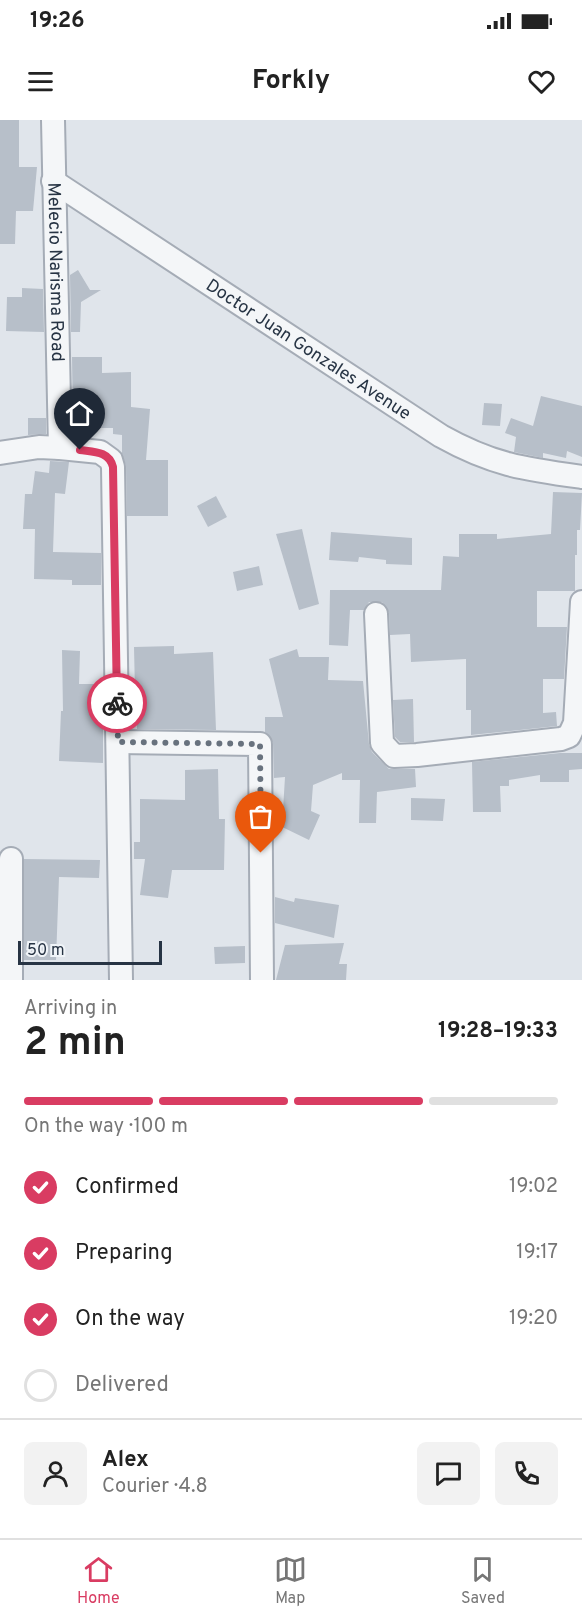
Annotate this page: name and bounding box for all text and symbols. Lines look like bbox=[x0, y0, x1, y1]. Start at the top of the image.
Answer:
text: 19:26 bbox=[30, 8, 85, 35]
text: Forkly bbox=[252, 64, 330, 98]
icon: menu bbox=[24, 65, 57, 98]
icon: heart bbox=[525, 65, 558, 98]
street label: Melecio Narisma Road bbox=[41, 182, 68, 362]
street label: Doctor Juan Gonzales Avenue bbox=[201, 275, 415, 426]
pin bbox=[54, 388, 105, 450]
icon: home bbox=[63, 397, 96, 430]
courier bbox=[87, 673, 147, 733]
icon: bike bbox=[101, 687, 134, 720]
pin bbox=[235, 791, 286, 853]
icon: bag bbox=[244, 800, 277, 833]
scale bar bbox=[18, 938, 162, 965]
text: 50 m bbox=[27, 941, 65, 961]
text: Arriving in bbox=[24, 996, 117, 1022]
text: 19:28–19:33 bbox=[438, 1018, 558, 1045]
text: 2 min bbox=[24, 1020, 126, 1069]
text: On the way · 100 m bbox=[24, 1114, 188, 1140]
icon: check bbox=[24, 1171, 57, 1204]
text: Confirmed bbox=[75, 1174, 179, 1201]
text: 19:02 bbox=[509, 1174, 558, 1200]
icon: check bbox=[24, 1237, 57, 1270]
text: Preparing bbox=[75, 1240, 173, 1267]
text: 19:17 bbox=[516, 1240, 558, 1266]
icon: check bbox=[24, 1303, 57, 1336]
text: On the way bbox=[75, 1306, 185, 1333]
text: 19:20 bbox=[509, 1306, 558, 1332]
text: Delivered bbox=[75, 1372, 169, 1399]
button: person bbox=[24, 1442, 87, 1505]
button: chat bbox=[417, 1442, 480, 1505]
button: phone bbox=[495, 1442, 558, 1505]
text: Alex bbox=[102, 1447, 149, 1474]
text: Courier · 4.8 bbox=[102, 1474, 208, 1500]
tab: Home bbox=[77, 1553, 120, 1609]
tab: Map bbox=[274, 1553, 307, 1609]
tab: Saved bbox=[461, 1553, 505, 1609]

